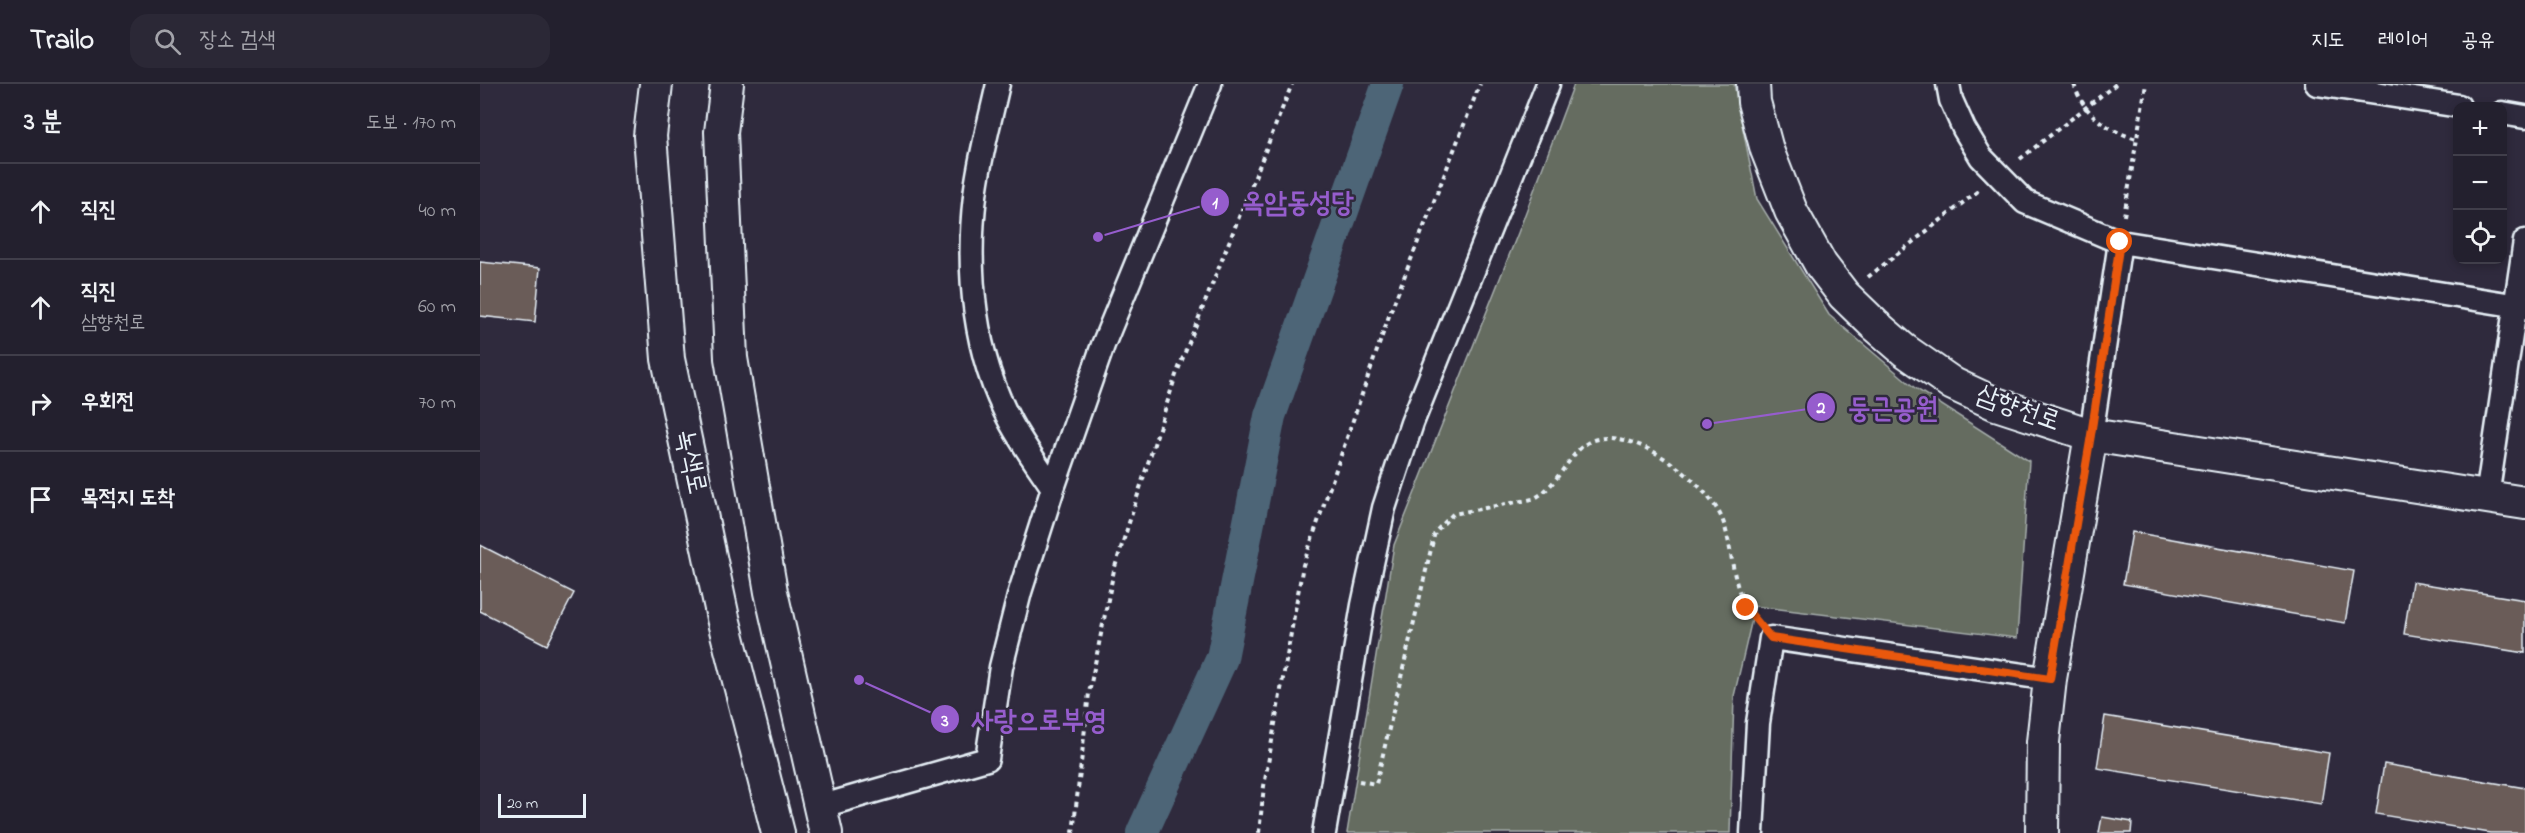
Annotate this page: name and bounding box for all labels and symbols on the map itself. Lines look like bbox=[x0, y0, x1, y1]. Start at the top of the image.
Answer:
callout: 옥암동성당 bbox=[1200, 179, 1367, 225]
text: 옥암동성당 bbox=[1242, 184, 1354, 225]
text: 1 bbox=[1212, 191, 1218, 217]
route start bbox=[2106, 228, 2132, 254]
street label: 삼향천로 bbox=[1970, 376, 2066, 442]
callout: 둥근공원 bbox=[1806, 384, 1950, 430]
text: 둥근공원 bbox=[1848, 390, 1938, 431]
text: 2 bbox=[1816, 396, 1826, 422]
street label: 녹색로 bbox=[664, 426, 716, 498]
route end bbox=[1732, 594, 1758, 620]
callout: 사랑으로부영 bbox=[930, 696, 1119, 742]
text: 사랑으로부영 bbox=[970, 702, 1107, 743]
text: 3 bbox=[940, 709, 949, 735]
scale bar bbox=[498, 791, 586, 818]

